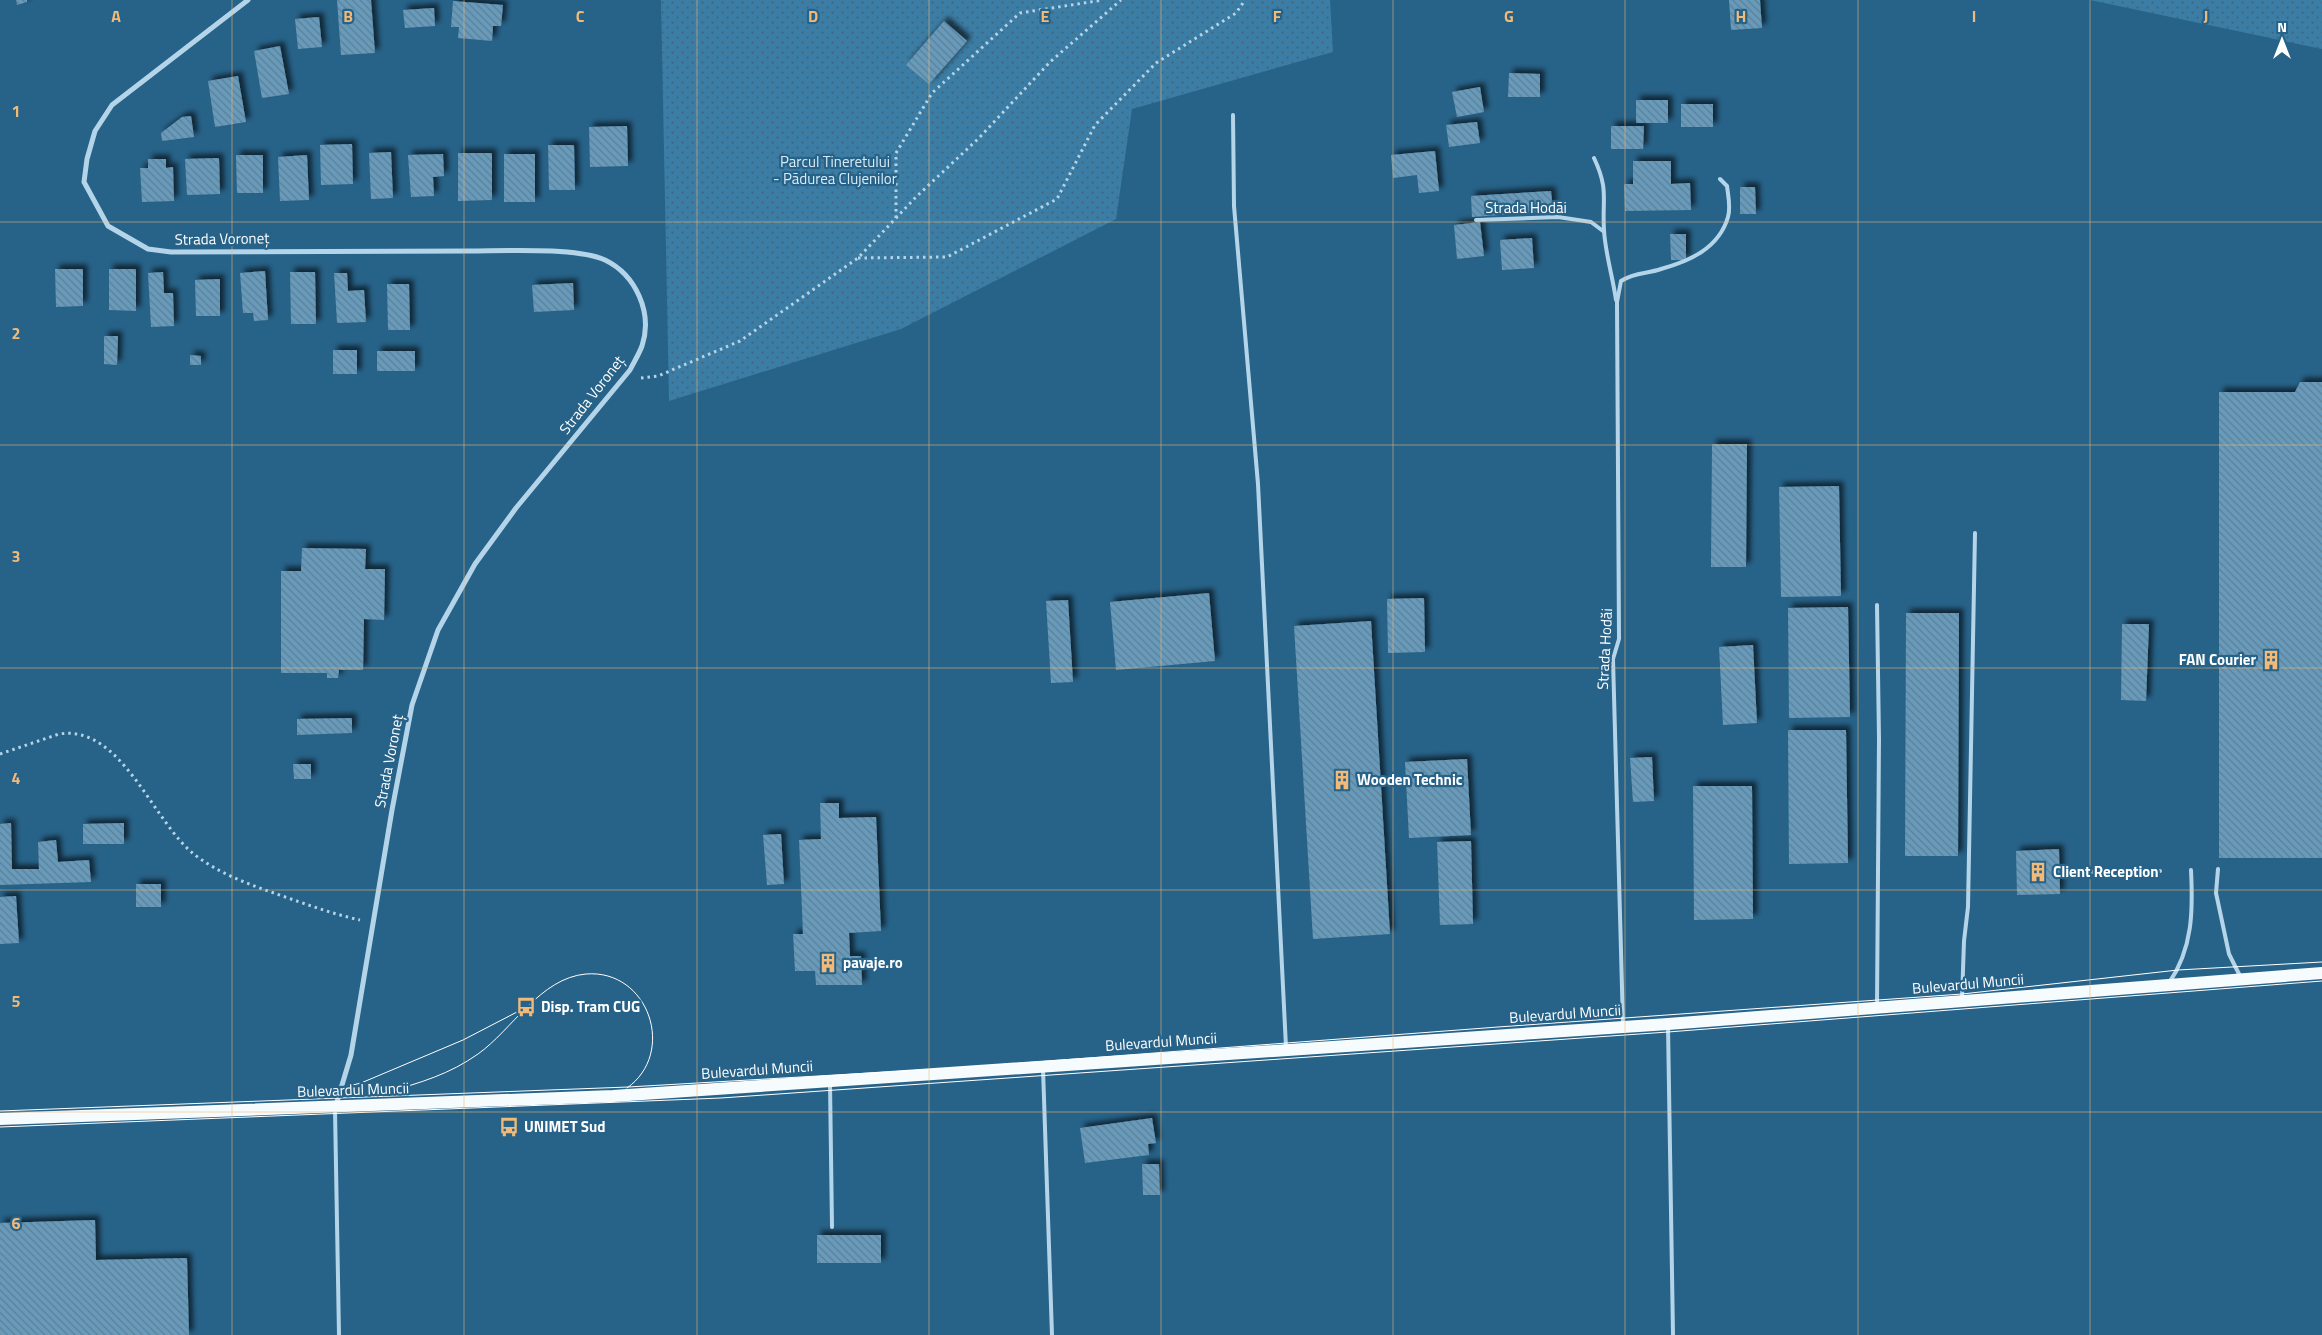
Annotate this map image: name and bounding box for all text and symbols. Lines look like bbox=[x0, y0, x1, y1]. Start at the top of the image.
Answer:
text: A bbox=[111, 4, 121, 28]
text: B bbox=[343, 4, 353, 28]
text: C bbox=[576, 4, 585, 28]
text: D bbox=[808, 4, 818, 28]
text: E bbox=[1041, 4, 1050, 28]
text: F bbox=[1273, 4, 1282, 28]
text: G bbox=[1504, 4, 1514, 28]
text: H bbox=[1736, 4, 1746, 28]
text: I bbox=[1972, 4, 1976, 28]
text: J bbox=[2204, 4, 2208, 28]
north arrow bbox=[2257, 15, 2307, 65]
text: N bbox=[2277, 16, 2287, 37]
text: 1 bbox=[12, 99, 20, 123]
park label: Parcul Tineretului - Pădurea Clujenilor bbox=[773, 150, 897, 190]
street label: Strada Hodăi bbox=[1485, 196, 1567, 219]
street label: Strada Voroneț bbox=[174, 226, 270, 251]
text: 2 bbox=[12, 321, 20, 345]
street label: Strada Voroneț bbox=[553, 350, 630, 439]
text: 3 bbox=[12, 544, 20, 568]
street label: Strada Hodăi bbox=[1591, 608, 1618, 690]
place label: FAN Courier bbox=[2179, 648, 2256, 671]
building icon: FAN Courier bbox=[2260, 649, 2282, 671]
street label: Strada Voroneț bbox=[368, 712, 409, 810]
text: 4 bbox=[12, 766, 21, 790]
place label: Wooden Technic bbox=[1357, 768, 1463, 791]
building icon: Wooden Technic bbox=[1331, 769, 1353, 791]
place label: Client Reception bbox=[2053, 860, 2159, 883]
building icon: Client Reception bbox=[2027, 861, 2049, 883]
place label: pavaje.ro bbox=[843, 951, 903, 974]
building icon: pavaje.ro bbox=[817, 952, 839, 974]
street label: Bulevardul Muncii bbox=[1911, 967, 2025, 1000]
text: 5 bbox=[12, 989, 21, 1013]
place label: Disp. Tram CUG bbox=[541, 995, 640, 1018]
bus stop icon: Disp. Tram CUG bbox=[515, 996, 537, 1018]
street label: Bulevardul Muncii bbox=[1508, 998, 1622, 1029]
street label: Bulevardul Muncii bbox=[1104, 1026, 1218, 1057]
street label: Bulevardul Muncii bbox=[700, 1054, 814, 1085]
street label: Bulevardul Muncii bbox=[297, 1076, 409, 1103]
place label: UNIMET Sud bbox=[524, 1115, 606, 1138]
bus stop icon: UNIMET Sud bbox=[498, 1116, 520, 1138]
text: 6 bbox=[12, 1211, 21, 1235]

